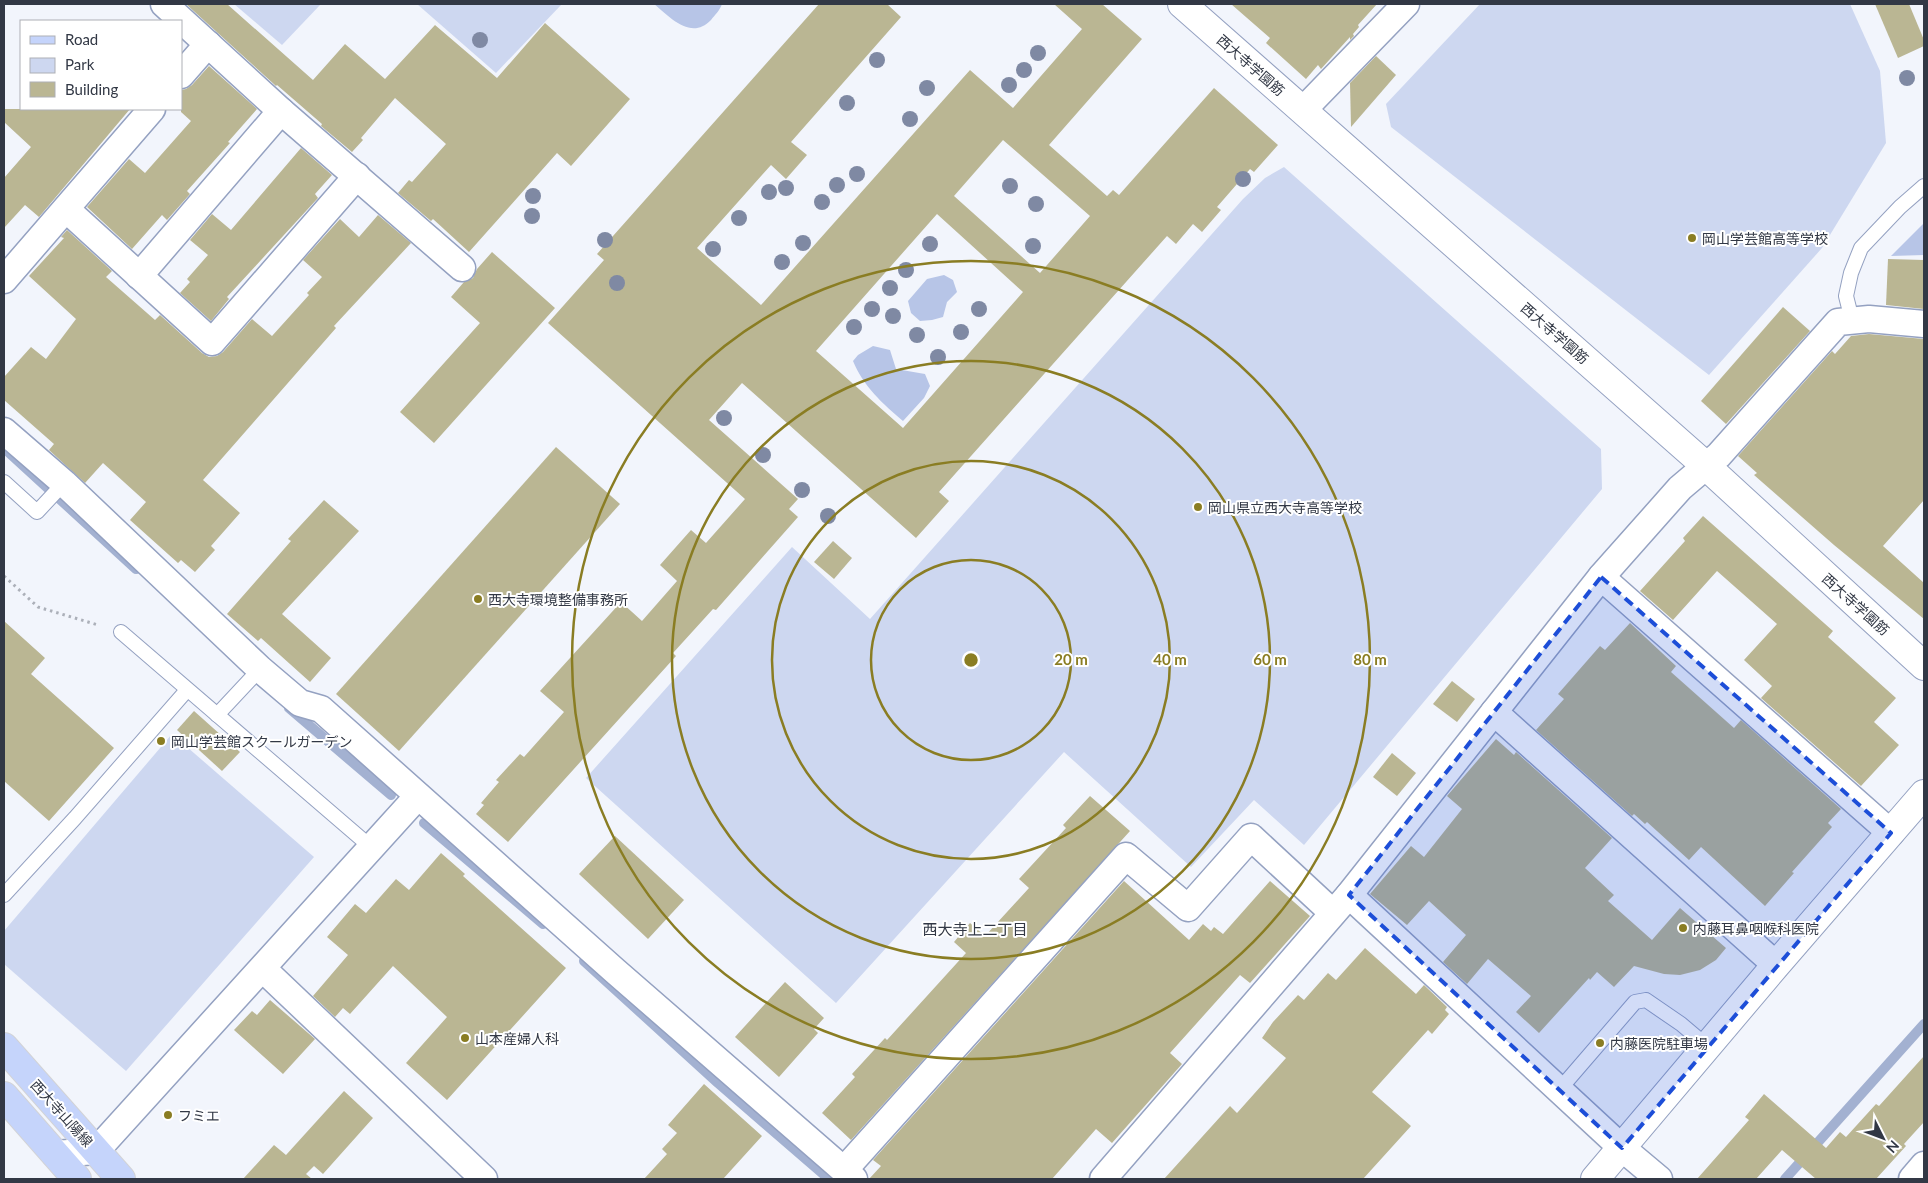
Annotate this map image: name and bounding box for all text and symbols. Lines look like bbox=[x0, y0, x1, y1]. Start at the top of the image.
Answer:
legend bbox=[20, 20, 182, 110]
text: Road bbox=[65, 30, 98, 48]
street label: 西大寺学園筋 bbox=[1214, 31, 1288, 99]
text: Park bbox=[65, 55, 95, 73]
text: Building bbox=[65, 80, 118, 98]
place label: 岡山学芸館高等学校 bbox=[1702, 230, 1828, 247]
marker: 岡山学芸館高等学校 bbox=[1686, 232, 1698, 244]
street label: 西大寺学園筋 bbox=[1518, 299, 1592, 367]
place label: 岡山県立西大寺高等学校 bbox=[1208, 499, 1362, 516]
marker: 岡山県立西大寺高等学校 bbox=[1192, 501, 1204, 513]
street label: 西大寺学園筋 bbox=[1819, 570, 1893, 638]
place label: 西大寺環境整備事務所 bbox=[488, 591, 628, 608]
marker: 西大寺環境整備事務所 bbox=[472, 593, 484, 605]
text: 20 m bbox=[1054, 650, 1088, 668]
text: 40 m bbox=[1153, 650, 1187, 668]
text: 60 m bbox=[1253, 650, 1287, 668]
text: 80 m bbox=[1353, 650, 1387, 668]
centre of rings bbox=[962, 651, 980, 669]
place label: 岡山学芸館スクールガーデン bbox=[171, 733, 353, 750]
marker: 岡山学芸館スクールガーデン bbox=[155, 735, 167, 747]
district label: 西大寺上二丁目 bbox=[922, 920, 1028, 938]
place label: 内藤耳鼻咽喉科医院 bbox=[1693, 920, 1819, 937]
marker: 内藤耳鼻咽喉科医院 bbox=[1677, 922, 1689, 934]
place label: 山本産婦人科 bbox=[475, 1030, 559, 1047]
marker: 山本産婦人科 bbox=[459, 1032, 471, 1044]
place label: 内藤医院駐車場 bbox=[1610, 1035, 1708, 1052]
marker: 内藤医院駐車場 bbox=[1594, 1037, 1606, 1049]
street label: 西大寺山陽線 bbox=[28, 1076, 96, 1150]
place label: フミエ bbox=[178, 1107, 220, 1124]
marker: フミエ bbox=[162, 1109, 174, 1121]
north arrow bbox=[1858, 1113, 1908, 1163]
text: N bbox=[1883, 1137, 1903, 1157]

